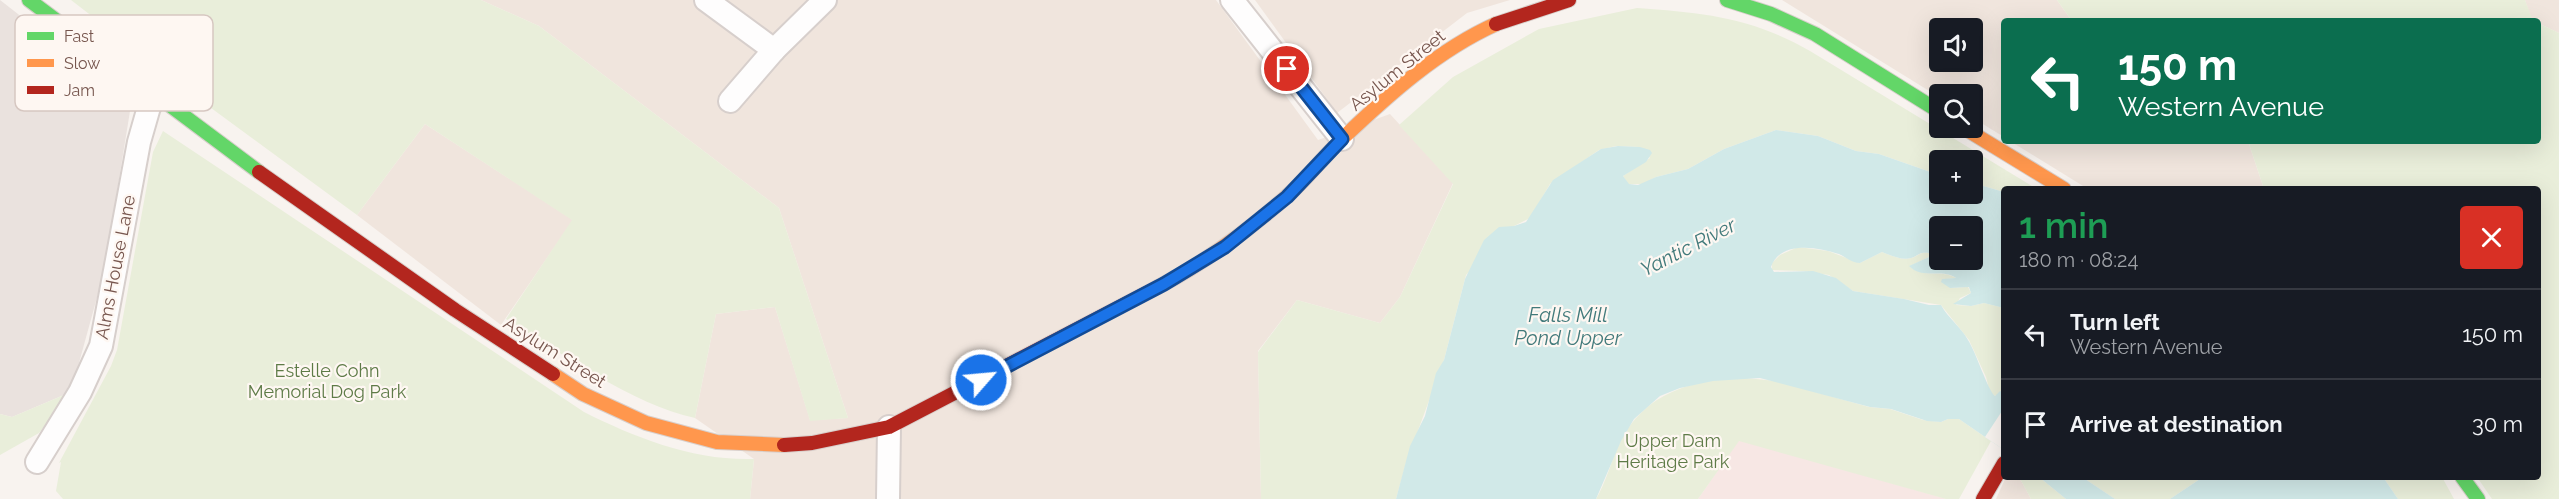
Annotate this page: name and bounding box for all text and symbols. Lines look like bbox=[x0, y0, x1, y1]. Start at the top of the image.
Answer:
legend bbox=[15, 15, 213, 111]
map controls bbox=[1929, 18, 1983, 270]
button: sound bbox=[1929, 18, 1983, 72]
street label: Asylum Street bbox=[1345, 25, 1449, 115]
text: Fast bbox=[64, 27, 95, 46]
text: 150 m bbox=[2118, 41, 2237, 90]
icon: left bbox=[2019, 42, 2097, 120]
pin bbox=[1261, 43, 1312, 94]
icon: arrive bbox=[1270, 52, 1303, 85]
text: Slow bbox=[64, 54, 100, 73]
text: Jam bbox=[64, 81, 95, 100]
button: search bbox=[1929, 84, 1983, 138]
text: Western Avenue bbox=[2118, 91, 2324, 122]
button: + bbox=[1929, 150, 1983, 204]
street label: Alms House Lane bbox=[91, 193, 139, 341]
text: 1 min bbox=[2019, 204, 2108, 246]
button: close bbox=[2460, 206, 2523, 269]
water label: Yantic River bbox=[1636, 212, 1741, 281]
button: − bbox=[1929, 216, 1983, 270]
text: 180 m · 08:24 bbox=[2019, 248, 2138, 272]
water label: Falls Mill Pond Upper bbox=[1514, 303, 1623, 350]
text: Turn left bbox=[2070, 309, 2160, 335]
street label: Asylum Street bbox=[500, 312, 610, 392]
icon: left bbox=[2019, 318, 2052, 351]
text: 150 m bbox=[2462, 321, 2523, 347]
text: Western Avenue bbox=[2070, 335, 2223, 359]
position arrow bbox=[949, 348, 1013, 412]
park label: Estelle Cohn Memorial Dog Park bbox=[248, 360, 407, 402]
icon: arrive bbox=[2019, 408, 2052, 441]
text: Arrive at destination bbox=[2070, 411, 2283, 437]
text: 30 m bbox=[2472, 411, 2523, 437]
park label: Upper Dam Heritage Park bbox=[1617, 430, 1730, 472]

